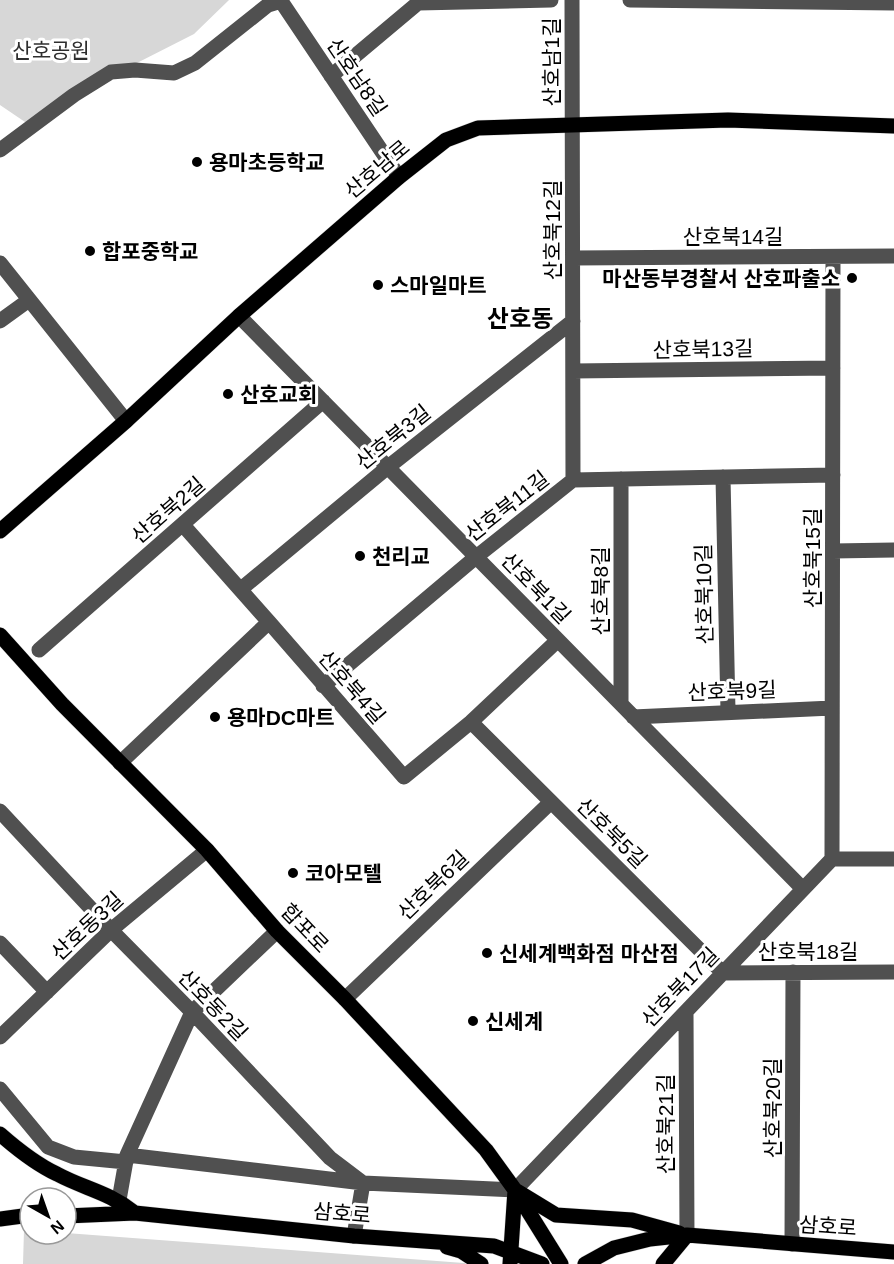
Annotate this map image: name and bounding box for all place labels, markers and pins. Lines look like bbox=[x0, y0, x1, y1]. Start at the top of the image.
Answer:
place label: 용마초등학교 bbox=[209, 151, 325, 174]
marker: 용마초등학교 bbox=[190, 155, 204, 169]
place label: 합포중학교 bbox=[102, 240, 199, 263]
marker: 합포중학교 bbox=[83, 244, 97, 258]
place label: 마산동부경찰서 산호파출소 bbox=[602, 267, 840, 290]
marker: 마산동부경찰서 산호파출소 bbox=[845, 271, 859, 285]
place label: 스마일마트 bbox=[390, 274, 487, 297]
marker: 스마일마트 bbox=[371, 278, 385, 292]
place label: 산호교회 bbox=[240, 383, 317, 406]
marker: 산호교회 bbox=[221, 387, 235, 401]
place label: 천리교 bbox=[372, 545, 430, 568]
marker: 천리교 bbox=[353, 549, 367, 563]
place label: 용마DC마트 bbox=[227, 706, 335, 729]
marker: 용마DC마트 bbox=[208, 710, 222, 724]
place label: 코아모텔 bbox=[305, 862, 382, 885]
marker: 코아모텔 bbox=[286, 866, 300, 880]
place label: 신세계백화점 마산점 bbox=[499, 942, 679, 965]
marker: 신세계백화점 마산점 bbox=[480, 946, 494, 960]
place label: 신세계 bbox=[485, 1010, 543, 1033]
marker: 신세계 bbox=[466, 1014, 480, 1028]

